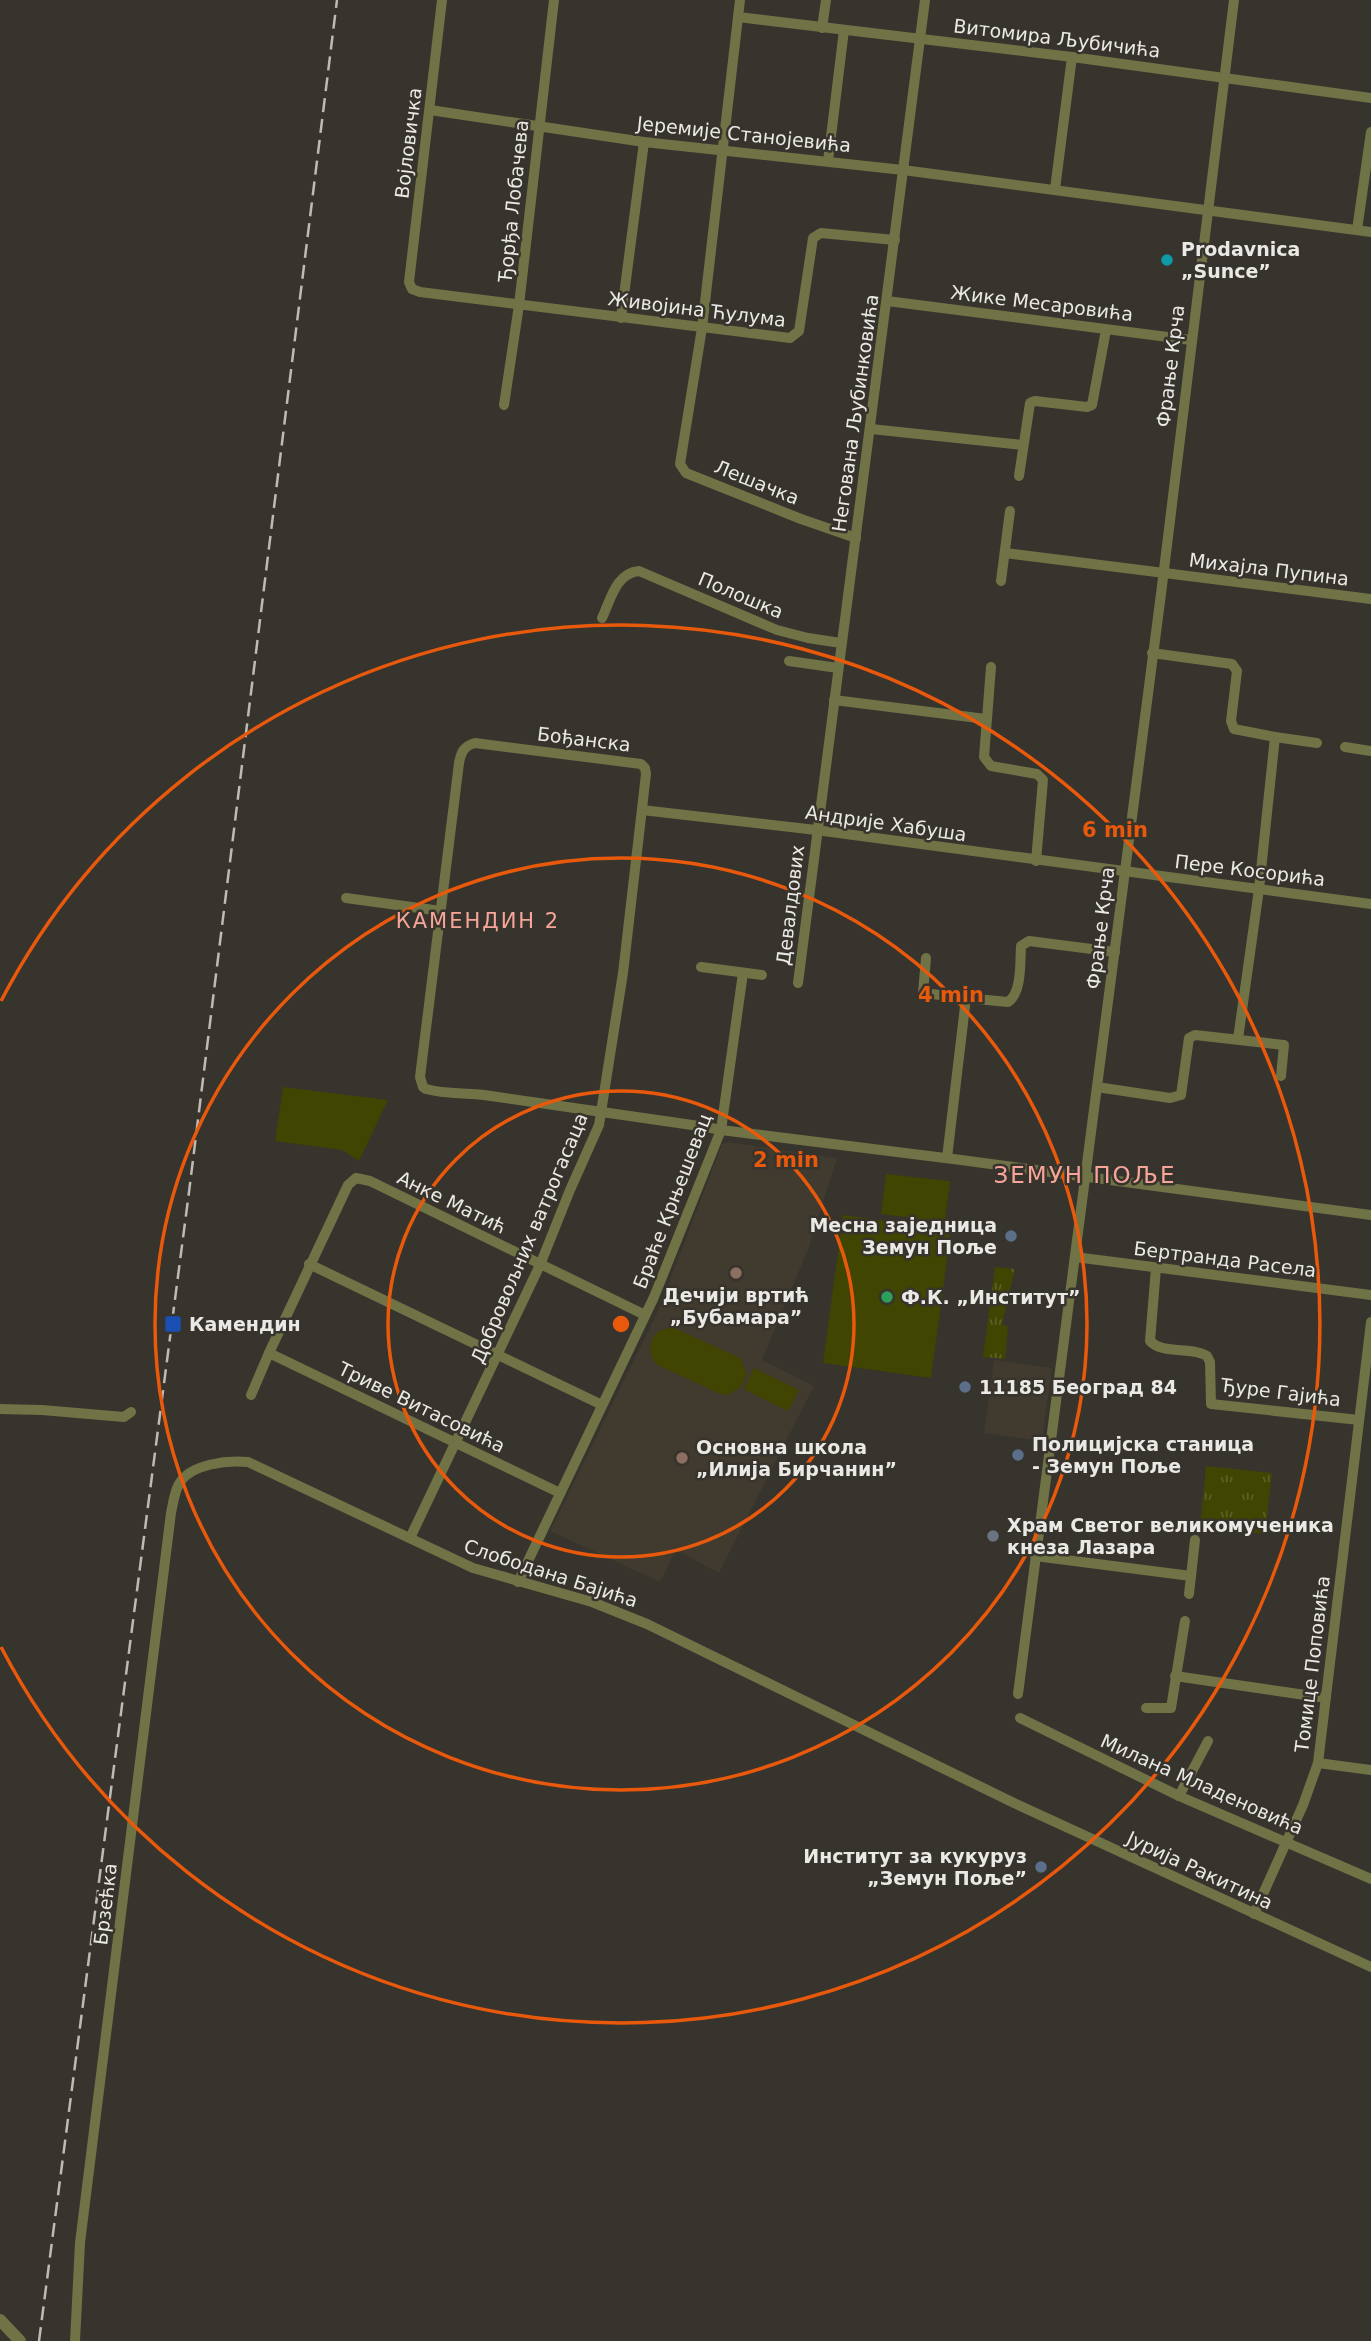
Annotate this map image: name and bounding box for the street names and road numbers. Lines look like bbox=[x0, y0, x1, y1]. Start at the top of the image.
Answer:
street label: Витомира Љубичића bbox=[952, 14, 1162, 62]
street label: Војловичка bbox=[390, 86, 426, 200]
street label: Јеремије Станојевића bbox=[635, 112, 852, 156]
street label: Ђорђа Лобачева bbox=[493, 119, 533, 284]
street label: Жике Месаровића bbox=[950, 281, 1134, 325]
street label: Живојина Ћулума bbox=[607, 287, 787, 331]
street label: Негована Љубинковића bbox=[827, 293, 883, 533]
street label: Фрање Крча bbox=[1152, 303, 1188, 429]
street label: Лешачка bbox=[711, 455, 803, 509]
street label: Михајла Пупина bbox=[1188, 548, 1350, 590]
street label: Полошка bbox=[695, 567, 787, 623]
street label: Бођанска bbox=[536, 722, 632, 757]
street label: Андрије Хабуша bbox=[804, 801, 968, 845]
street label: Девалдових bbox=[772, 844, 808, 966]
street label: Пере Косорића bbox=[1174, 850, 1326, 890]
street label: Фрање Крча bbox=[1082, 865, 1118, 991]
street label: Добровољних ватрогасаца bbox=[466, 1110, 592, 1366]
street label: Браће Крњешевац bbox=[628, 1110, 716, 1292]
street label: Анке Матић bbox=[394, 1166, 510, 1238]
street label: Бертранда Расела bbox=[1132, 1237, 1318, 1281]
street label: Триве Витасовића bbox=[334, 1357, 509, 1457]
street label: Ђуре Гајића bbox=[1219, 1374, 1342, 1410]
street label: Слободана Бајића bbox=[461, 1534, 641, 1612]
street label: Томице Поповића bbox=[1290, 1574, 1334, 1755]
street label: Милана Младеновића bbox=[1097, 1729, 1307, 1839]
street label: Јурија Ракитина bbox=[1123, 1826, 1277, 1913]
street label: Брзећка bbox=[89, 1862, 121, 1946]

